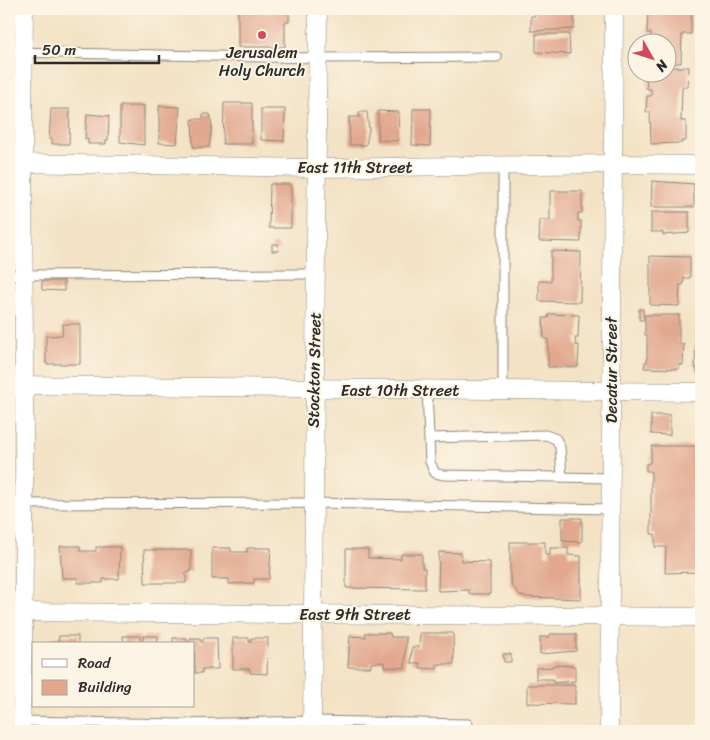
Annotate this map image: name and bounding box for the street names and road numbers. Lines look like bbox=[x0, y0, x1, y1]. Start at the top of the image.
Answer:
street label: East 11th Street bbox=[297, 153, 413, 182]
street label: Stockton Street bbox=[298, 312, 330, 428]
street label: Decatur Street bbox=[597, 316, 626, 423]
street label: East 10th Street bbox=[341, 376, 459, 405]
street label: East 9th Street bbox=[299, 600, 411, 629]

